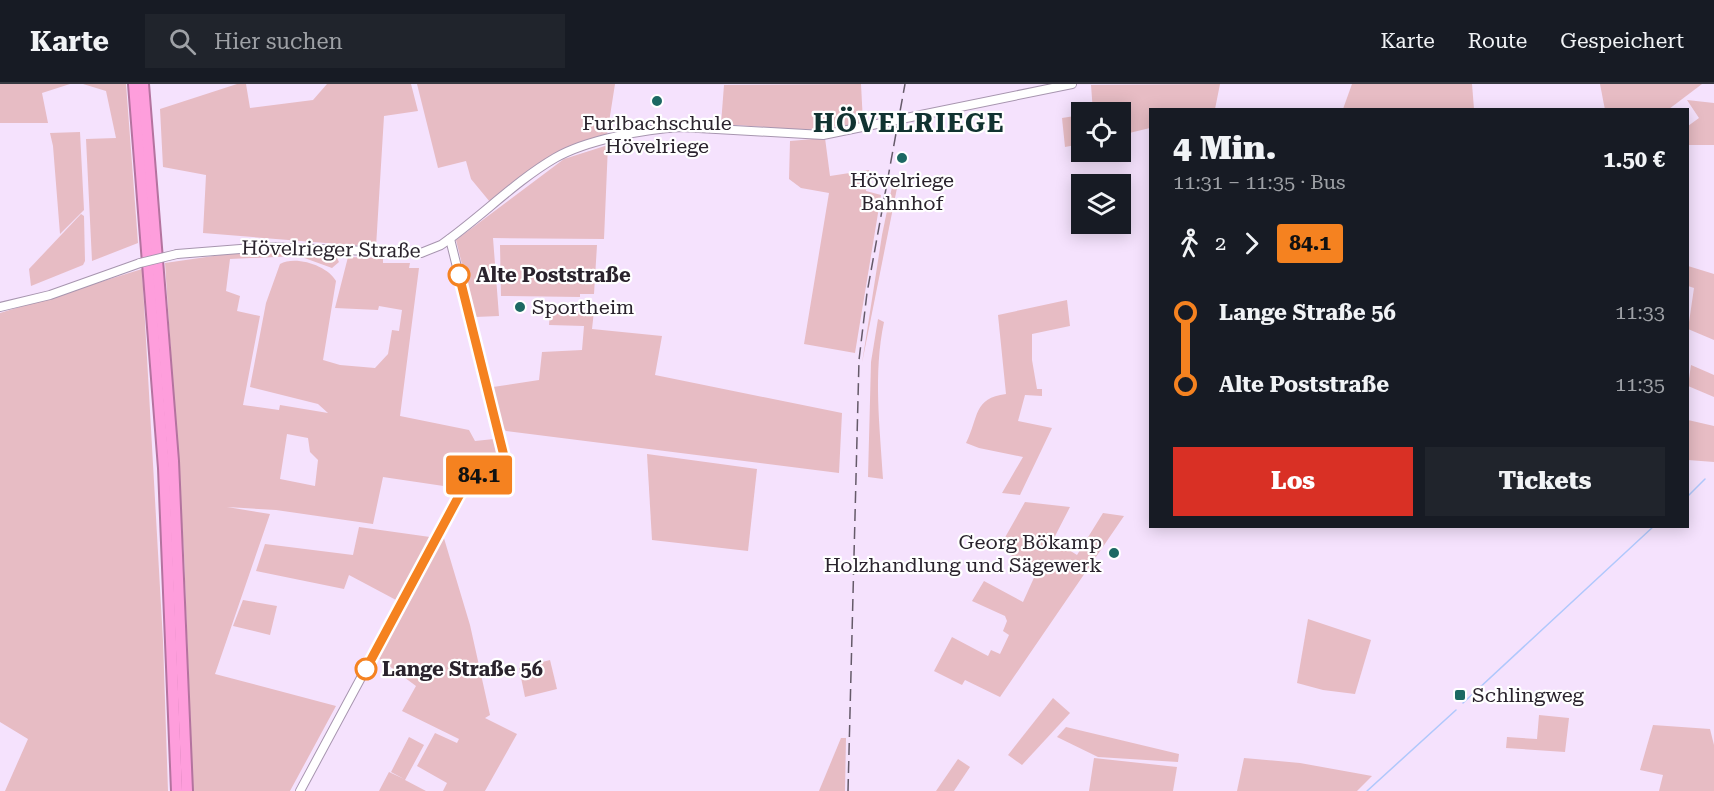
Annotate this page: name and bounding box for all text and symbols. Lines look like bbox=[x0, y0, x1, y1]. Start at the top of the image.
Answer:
search box bbox=[145, 14, 565, 68]
text: Karte bbox=[30, 25, 109, 58]
icon: search bbox=[166, 25, 199, 58]
text: Hier suchen bbox=[214, 29, 343, 54]
text: Karte bbox=[1380, 29, 1435, 53]
text: Route bbox=[1468, 29, 1527, 53]
text: Gespeichert bbox=[1560, 29, 1684, 53]
marker: Furlbachschule Hövelriege bbox=[650, 94, 664, 108]
map controls bbox=[1071, 102, 1131, 234]
button: locate bbox=[1071, 102, 1131, 162]
district label: HÖVELRIEGE bbox=[813, 106, 1005, 138]
place label: Furlbachschule Hövelriege bbox=[582, 111, 732, 158]
text: 4 Min. bbox=[1173, 128, 1276, 167]
text: 1.50 € bbox=[1603, 147, 1665, 172]
marker: Hövelriege Bahnhof bbox=[895, 151, 909, 165]
place label: Hövelriege Bahnhof bbox=[850, 168, 954, 215]
text: 11:31 – 11:35 · Bus bbox=[1173, 170, 1345, 194]
button: layers bbox=[1071, 174, 1131, 234]
icon: walk bbox=[1173, 227, 1206, 260]
icon: forward bbox=[1235, 227, 1268, 260]
text: 2 bbox=[1215, 231, 1226, 255]
text: 84.1 bbox=[1289, 231, 1331, 255]
street label: Hövelrieger Straße bbox=[241, 235, 421, 263]
place label: Alte Poststraße bbox=[476, 263, 631, 287]
marker: Alte Poststraße bbox=[448, 264, 470, 286]
place label: Sportheim bbox=[532, 295, 634, 319]
marker: Sportheim bbox=[513, 300, 527, 314]
text: Lange Straße 56 bbox=[1219, 300, 1396, 325]
text: 11:33 bbox=[1615, 300, 1665, 324]
text: Alte Poststraße bbox=[1219, 372, 1389, 397]
text: 11:35 bbox=[1615, 372, 1665, 396]
button: Los bbox=[1173, 447, 1413, 516]
button: Tickets bbox=[1425, 447, 1665, 516]
line badge: 84.1 bbox=[437, 456, 521, 494]
text: 84.1 bbox=[458, 463, 500, 487]
place label: Georg Bökamp Holzhandlung und Sägewerk bbox=[824, 530, 1102, 577]
marker: Georg Bökamp Holzhandlung und Sägewerk bbox=[1107, 546, 1121, 560]
place label: Lange Straße 56 bbox=[382, 657, 543, 681]
marker: Lange Straße 56 bbox=[355, 658, 377, 680]
place label: Schlingweg bbox=[1472, 683, 1585, 707]
marker: Schlingweg bbox=[1453, 688, 1467, 702]

